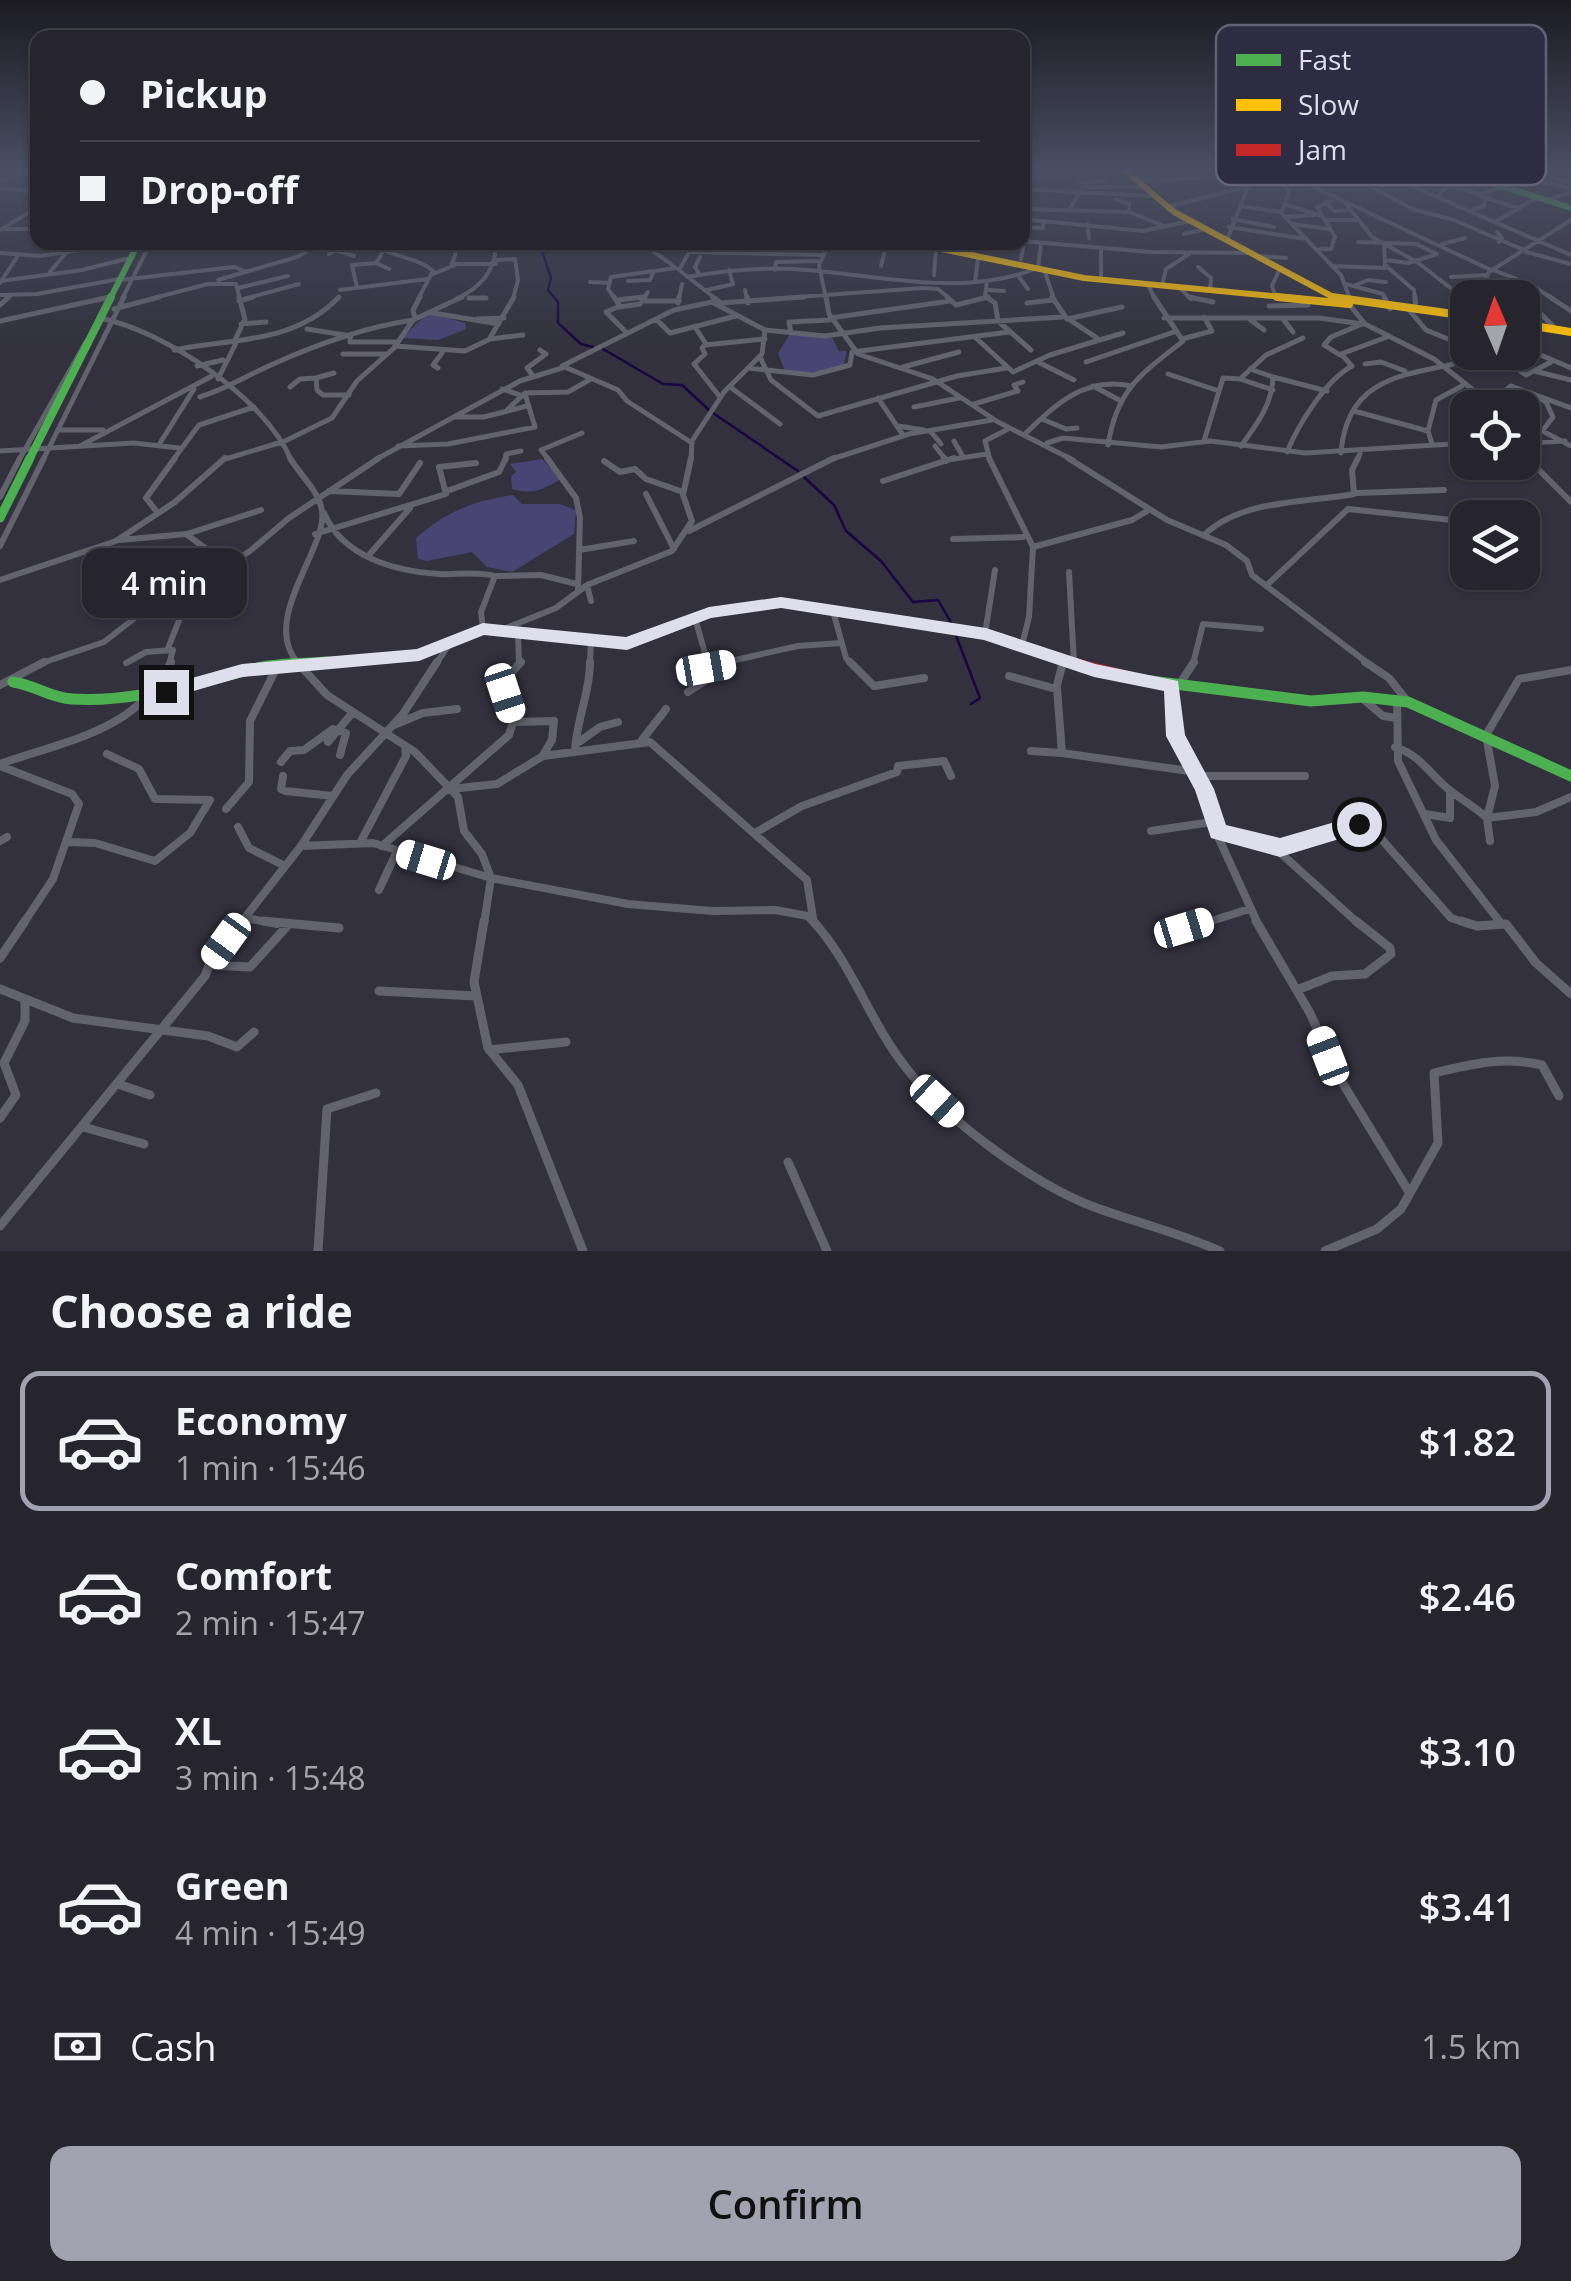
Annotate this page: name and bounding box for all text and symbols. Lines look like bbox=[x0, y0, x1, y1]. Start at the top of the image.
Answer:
legend bbox=[1216, 25, 1546, 185]
text: Fast bbox=[1298, 40, 1351, 78]
text: Pickup bbox=[140, 67, 268, 119]
text: Slow bbox=[1298, 85, 1359, 123]
text: Jam bbox=[1295, 130, 1347, 168]
text: Drop-off bbox=[140, 163, 298, 215]
north arrow bbox=[1450, 280, 1540, 370]
map controls bbox=[1450, 280, 1540, 590]
button: locate bbox=[1450, 390, 1540, 480]
button: layers bbox=[1450, 500, 1540, 590]
callout: 4 min bbox=[84, 547, 248, 617]
text: 4 min bbox=[121, 561, 208, 604]
car bbox=[674, 648, 738, 688]
car bbox=[481, 660, 529, 726]
route end bbox=[144, 670, 189, 715]
route start bbox=[1337, 802, 1382, 847]
car bbox=[393, 837, 459, 883]
car bbox=[1151, 905, 1217, 951]
car bbox=[196, 908, 256, 974]
car bbox=[1303, 1023, 1353, 1089]
car bbox=[905, 1070, 969, 1132]
text: Choose a ride bbox=[50, 1280, 353, 1341]
text: Economy bbox=[175, 1394, 347, 1446]
icon: car bbox=[55, 1396, 145, 1486]
text: $1.82 bbox=[1419, 1415, 1516, 1467]
text: 1 min · 15:46 bbox=[175, 1446, 366, 1489]
text: Comfort bbox=[175, 1549, 332, 1601]
icon: car bbox=[55, 1551, 145, 1641]
text: $2.46 bbox=[1419, 1570, 1516, 1622]
text: 2 min · 15:47 bbox=[175, 1601, 366, 1644]
text: XL bbox=[175, 1704, 222, 1756]
icon: car bbox=[55, 1706, 145, 1796]
text: $3.10 bbox=[1419, 1725, 1516, 1777]
text: 3 min · 15:48 bbox=[175, 1756, 366, 1799]
text: Green bbox=[175, 1859, 290, 1911]
icon: car bbox=[55, 1861, 145, 1951]
text: $3.41 bbox=[1419, 1880, 1516, 1932]
text: 4 min · 15:49 bbox=[175, 1911, 366, 1954]
icon: cash bbox=[50, 2019, 105, 2074]
text: Cash bbox=[130, 2020, 216, 2072]
text: 1.5 km bbox=[1421, 2025, 1521, 2068]
button: Confirm bbox=[50, 2146, 1521, 2261]

